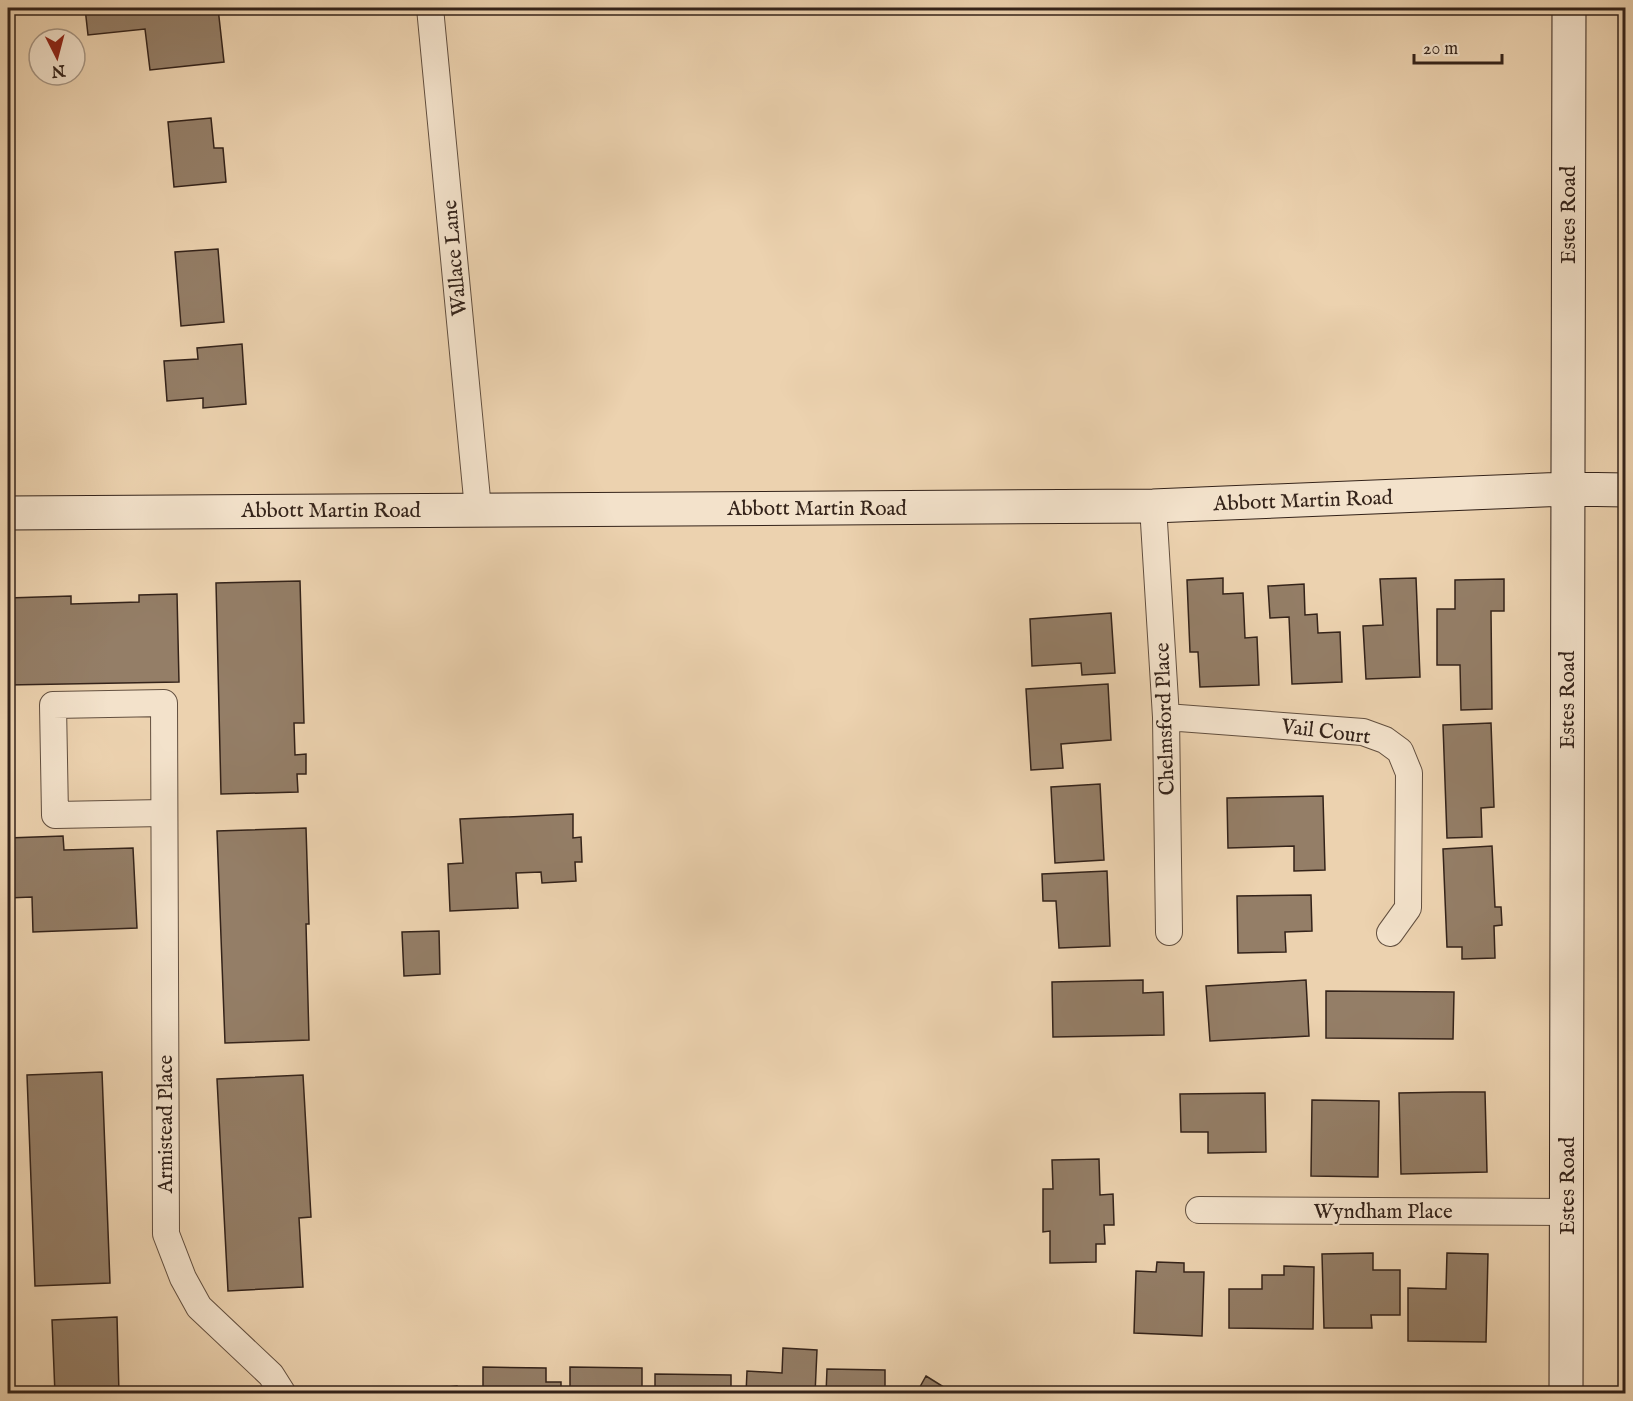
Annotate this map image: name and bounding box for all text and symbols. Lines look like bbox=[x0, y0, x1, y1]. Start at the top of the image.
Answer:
north arrow bbox=[27, 27, 87, 87]
scale bar bbox=[1414, 27, 1502, 65]
text: 20 m bbox=[1423, 38, 1458, 61]
text: N bbox=[50, 59, 67, 81]
street label: Estes Road bbox=[1556, 165, 1583, 264]
street label: Wallace Lane bbox=[437, 198, 474, 317]
street label: Abbott Martin Road bbox=[1212, 485, 1394, 518]
street label: Abbott Martin Road bbox=[726, 496, 908, 523]
street label: Abbott Martin Road bbox=[240, 498, 422, 525]
street label: Chelmsford Place bbox=[1149, 642, 1182, 796]
street label: Estes Road bbox=[1555, 650, 1582, 749]
street label: Vail Court bbox=[1279, 714, 1372, 751]
street label: Armistead Place bbox=[153, 1054, 180, 1194]
street label: Estes Road bbox=[1555, 1136, 1582, 1235]
street label: Wyndham Place bbox=[1313, 1199, 1453, 1226]

